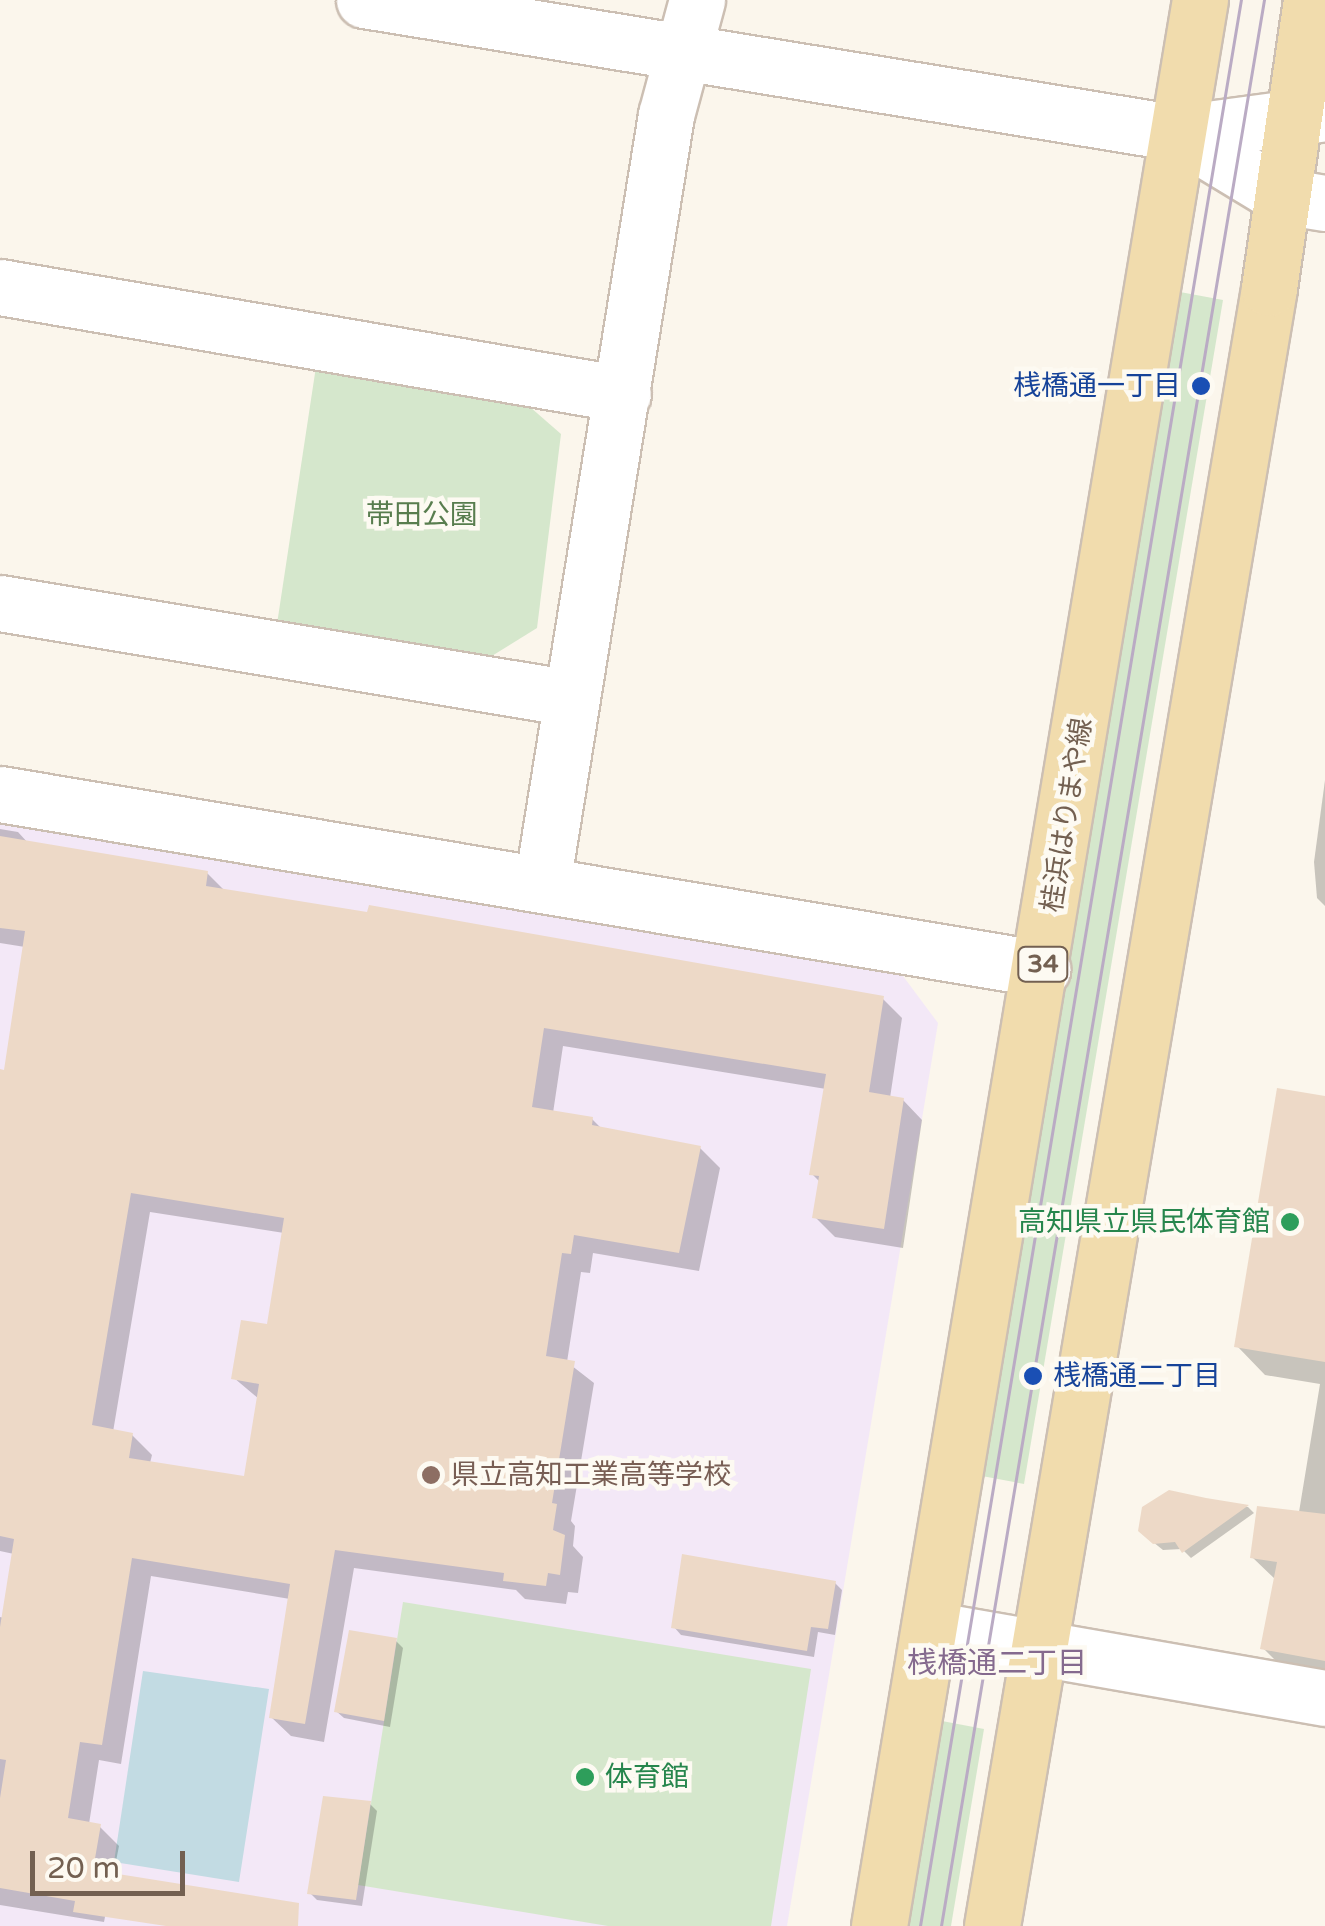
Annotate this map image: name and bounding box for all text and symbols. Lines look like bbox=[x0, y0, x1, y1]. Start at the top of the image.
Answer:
place label: 桟橋通一丁目 bbox=[1013, 369, 1181, 403]
marker: 桟橋通一丁目 bbox=[1190, 375, 1212, 397]
park label: 帯田公園 bbox=[366, 498, 478, 532]
street label: 桂浜はりまや線 bbox=[1035, 716, 1099, 914]
road number: 34 bbox=[1016, 944, 1070, 984]
place label: 高知県立県民体育館 bbox=[1018, 1205, 1270, 1239]
marker: 高知県立県民体育館 bbox=[1279, 1211, 1301, 1233]
place label: 桟橋通二丁目 bbox=[1053, 1359, 1221, 1393]
marker: 桟橋通二丁目 bbox=[1022, 1365, 1044, 1387]
place label: 県立高知工業高等学校 bbox=[451, 1458, 731, 1492]
marker: 県立高知工業高等学校 bbox=[420, 1464, 442, 1486]
district label: 桟橋通二丁目 bbox=[907, 1646, 1087, 1682]
place label: 体育館 bbox=[605, 1760, 689, 1794]
marker: 体育館 bbox=[574, 1766, 596, 1788]
scale bar bbox=[35, 1831, 190, 1893]
text: 20 m bbox=[47, 1850, 120, 1887]

